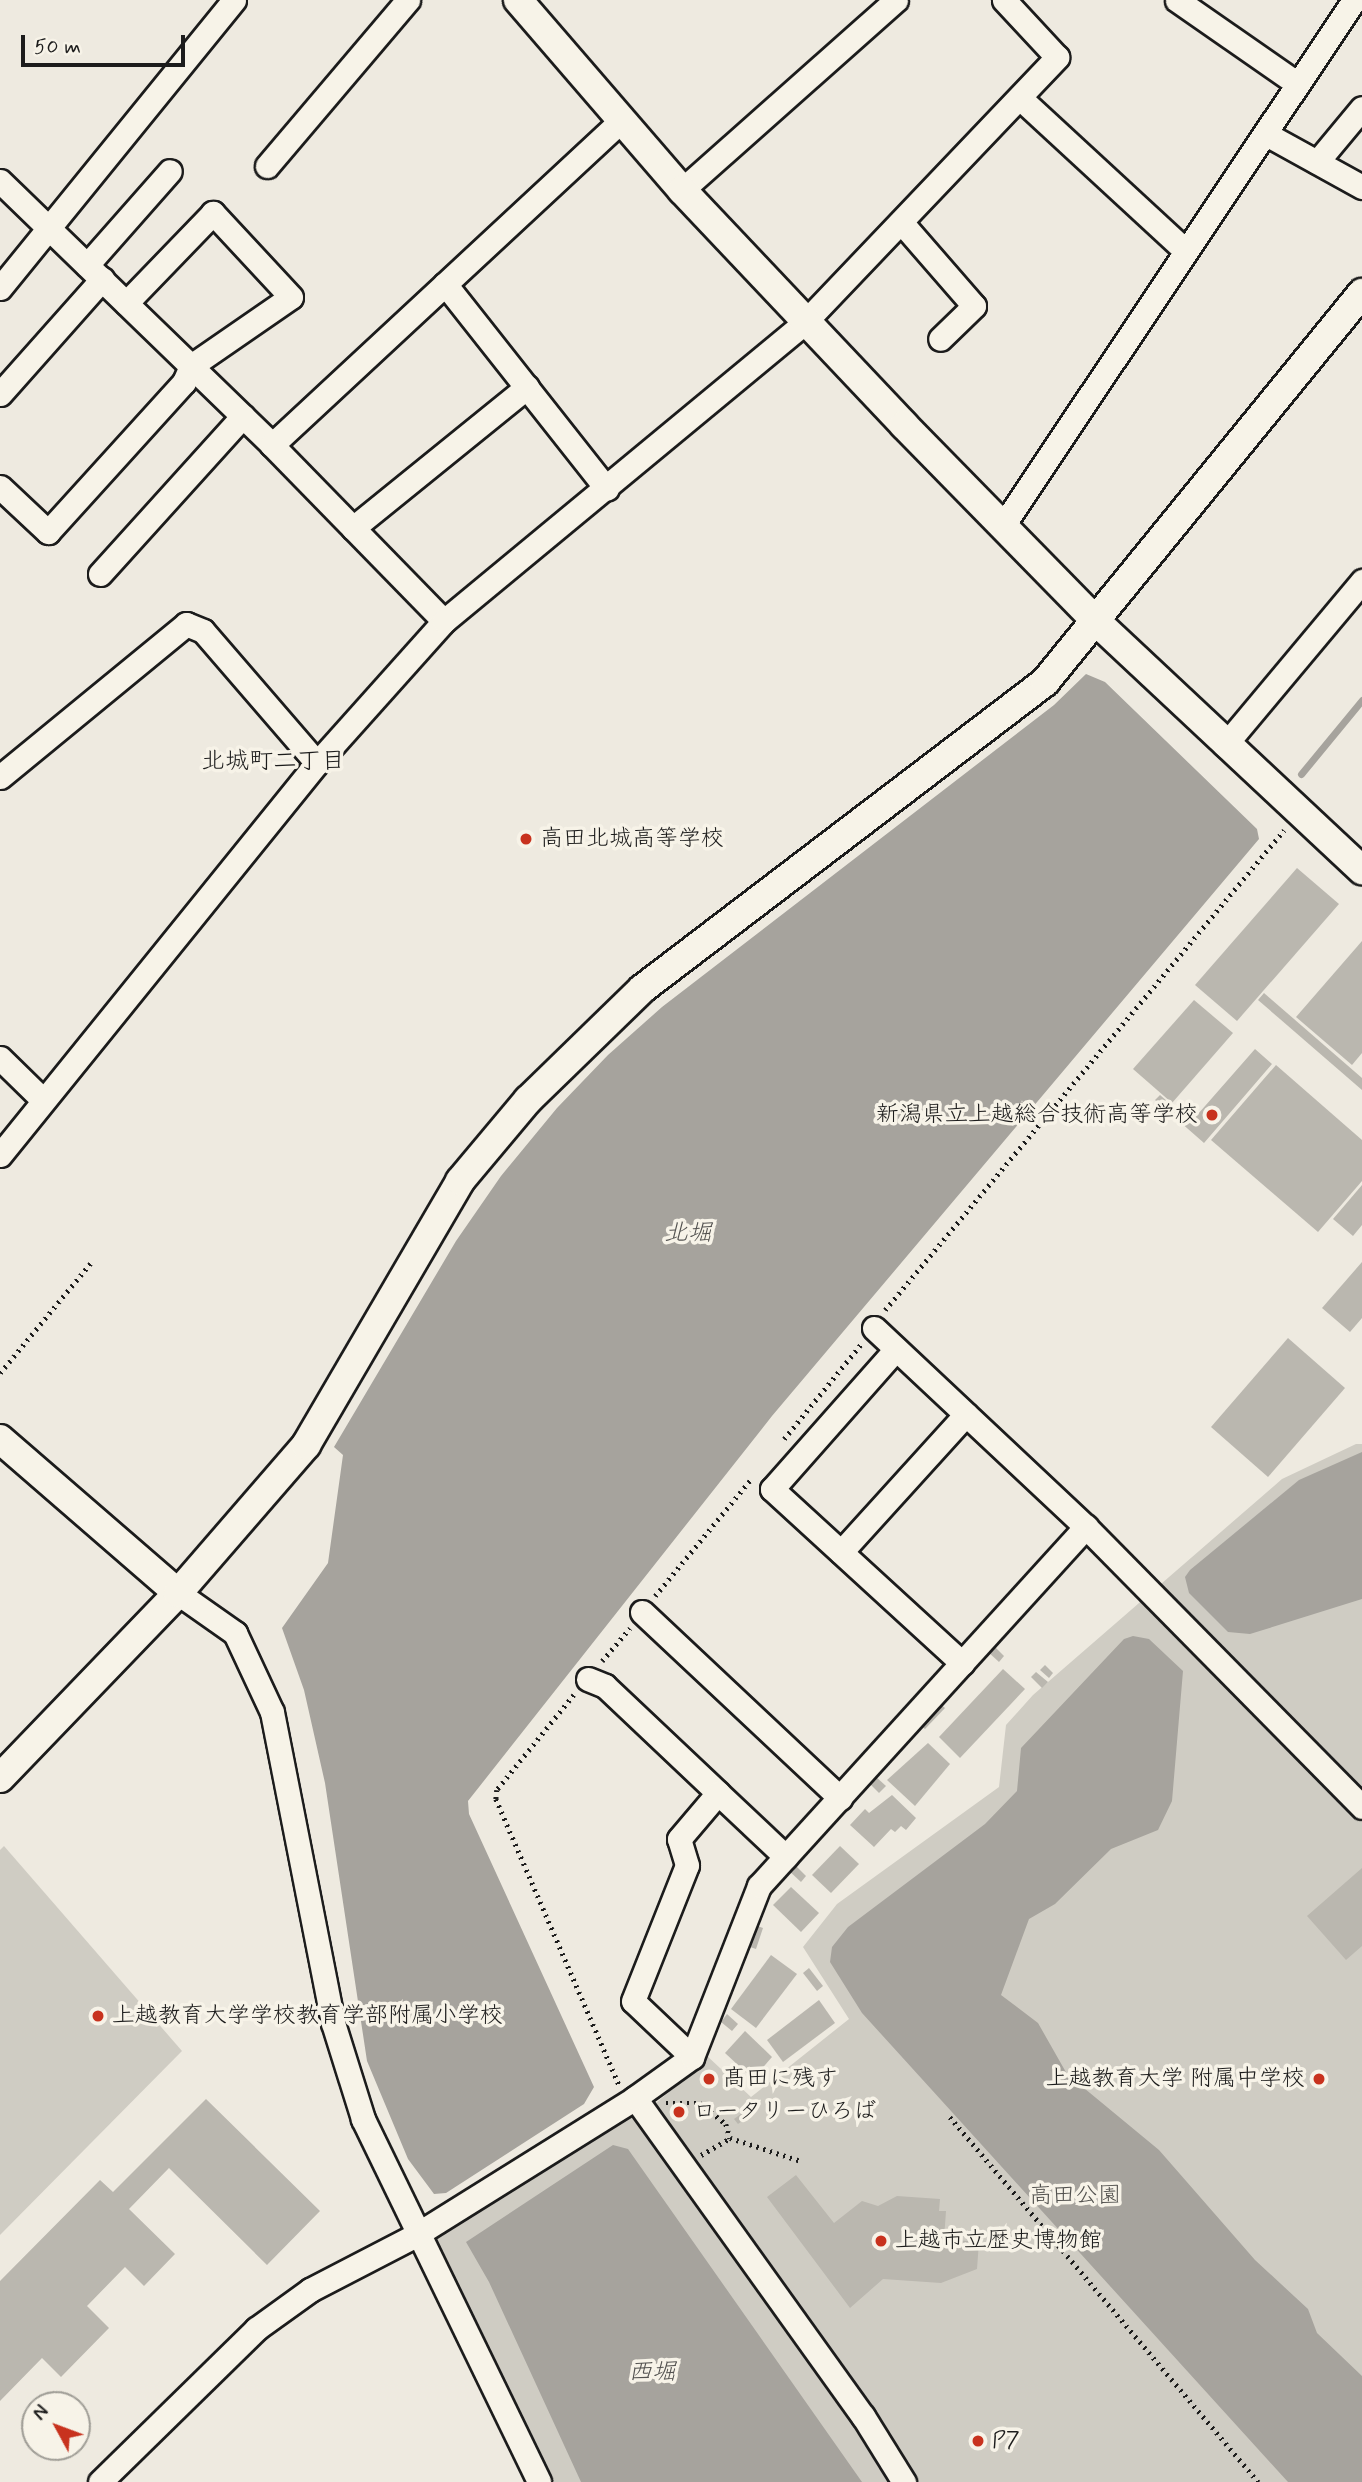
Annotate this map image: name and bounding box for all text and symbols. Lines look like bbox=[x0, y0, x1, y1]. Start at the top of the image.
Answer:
scale bar bbox=[24, 21, 189, 65]
text: 50 m bbox=[34, 33, 81, 61]
district label: 北城町二丁目 bbox=[201, 748, 345, 776]
place label: 高田北城高等学校 bbox=[540, 825, 724, 853]
marker: 高田北城高等学校 bbox=[518, 831, 534, 847]
place label: 新潟県立上越総合技術高等学校 bbox=[876, 1101, 1198, 1129]
marker: 新潟県立上越総合技術高等学校 bbox=[1204, 1107, 1220, 1123]
water label: 北堀 bbox=[664, 1220, 712, 1248]
place label: 上越教育大学学校教育学部附属小学校 bbox=[112, 2002, 503, 2030]
marker: 上越教育大学学校教育学部附属小学校 bbox=[90, 2008, 106, 2024]
place label: 髙田に残す bbox=[723, 2065, 838, 2093]
place label: 上越教育大学 附属中学校 bbox=[1046, 2065, 1305, 2093]
marker: 髙田に残す bbox=[701, 2071, 717, 2087]
marker: 上越教育大学 附属中学校 bbox=[1311, 2071, 1327, 2087]
place label: ロータリーひろば bbox=[693, 2098, 877, 2126]
marker: ロータリーひろば bbox=[671, 2104, 687, 2120]
park label: 高田公園 bbox=[1029, 2182, 1121, 2210]
place label: 上越市立歴史博物館 bbox=[895, 2227, 1102, 2255]
marker: 上越市立歴史博物館 bbox=[873, 2233, 889, 2249]
water label: 西堀 bbox=[628, 2359, 676, 2387]
north arrow bbox=[21, 2391, 91, 2461]
text: N bbox=[28, 2400, 55, 2426]
place label: P7 bbox=[992, 2427, 1020, 2455]
marker: P7 bbox=[970, 2433, 986, 2449]

